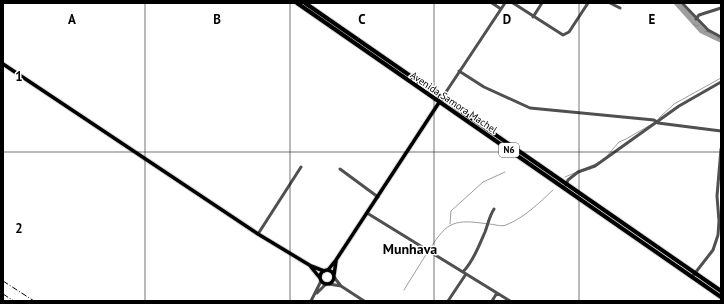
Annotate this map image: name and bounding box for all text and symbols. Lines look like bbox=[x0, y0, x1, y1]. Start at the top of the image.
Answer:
text: A bbox=[68, 11, 76, 28]
text: B bbox=[213, 11, 221, 28]
text: C bbox=[358, 11, 366, 28]
text: D bbox=[503, 11, 511, 28]
text: E bbox=[649, 11, 656, 28]
text: 1 bbox=[15, 68, 23, 85]
street label: Avenida Samora Machel bbox=[408, 68, 500, 136]
road number: N6 bbox=[499, 143, 519, 157]
text: 2 bbox=[15, 220, 23, 237]
district label: Munhava bbox=[383, 240, 437, 258]

